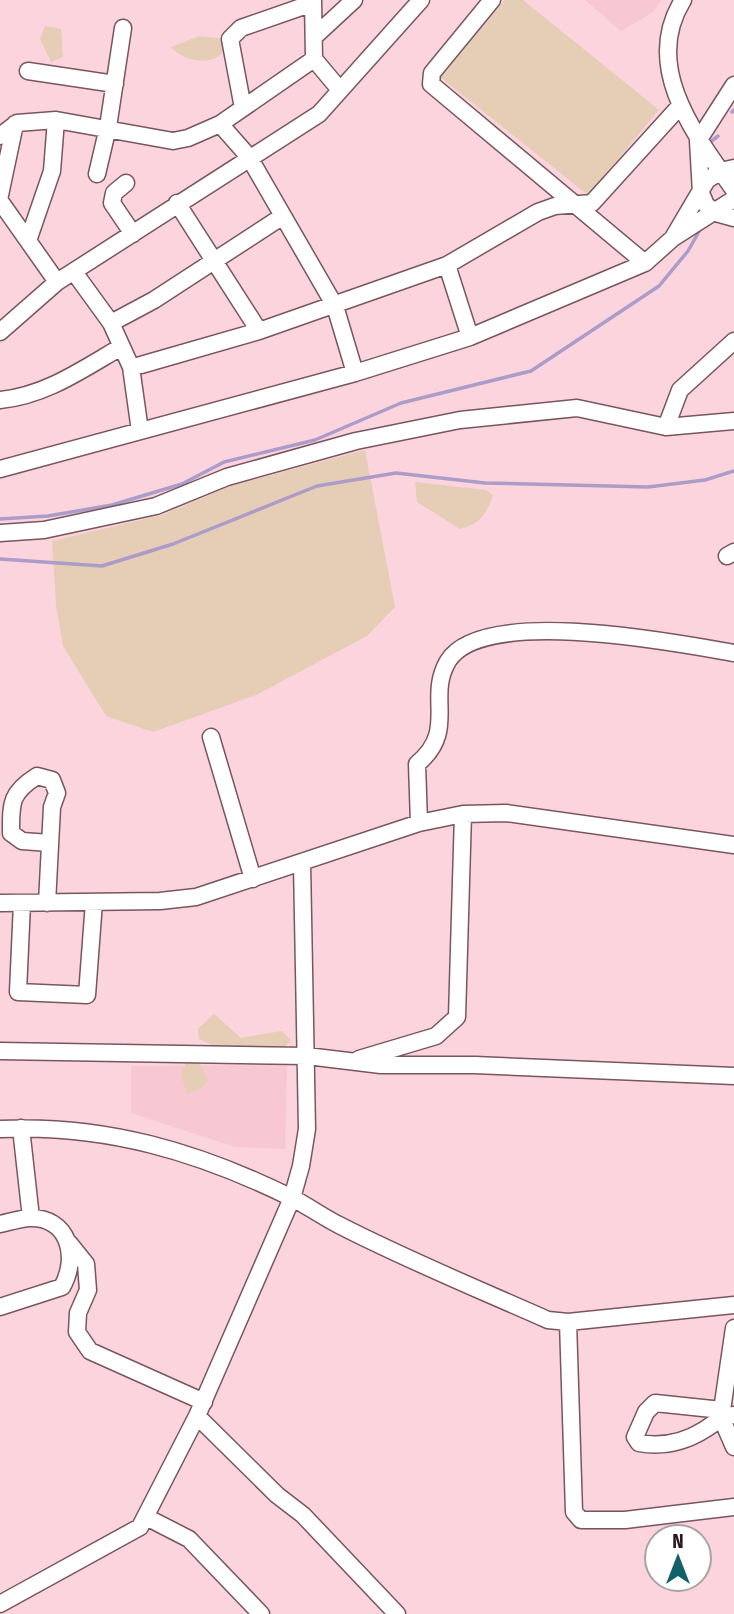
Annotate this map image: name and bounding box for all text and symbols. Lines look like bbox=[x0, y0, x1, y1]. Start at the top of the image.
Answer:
north arrow bbox=[643, 1523, 713, 1593]
text: N bbox=[672, 1530, 684, 1553]

